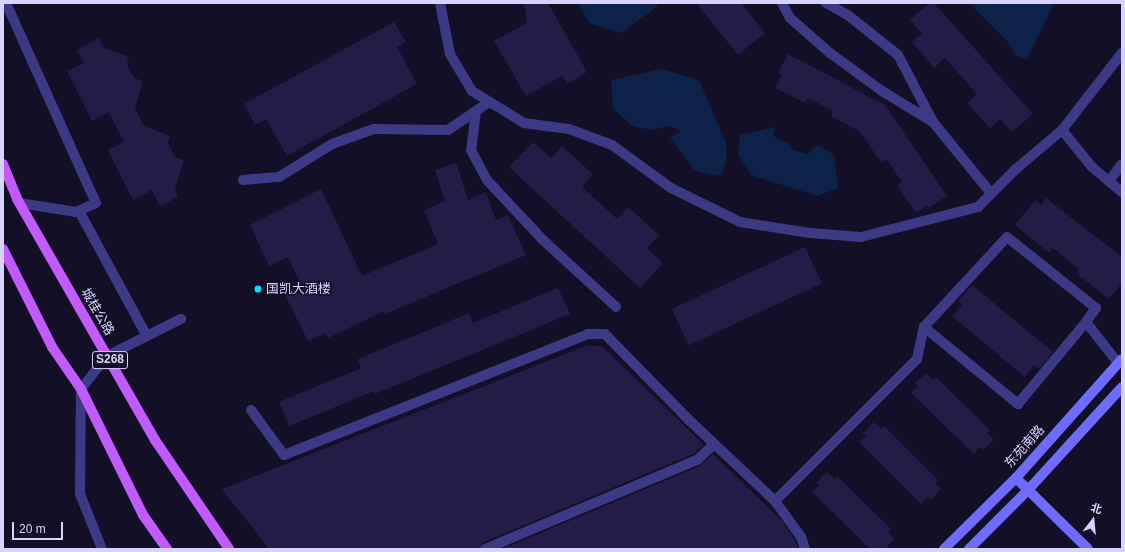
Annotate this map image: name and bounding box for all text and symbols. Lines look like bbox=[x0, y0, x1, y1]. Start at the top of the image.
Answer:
place label: 国凯大酒楼 bbox=[266, 281, 331, 297]
marker: 国凯大酒楼 bbox=[253, 284, 263, 294]
street label: 城桂公路 bbox=[77, 286, 117, 338]
road number: S268 bbox=[91, 350, 129, 370]
street label: 东苑南路 bbox=[1002, 422, 1048, 472]
north arrow bbox=[1073, 500, 1113, 540]
text: 北 bbox=[1089, 501, 1103, 516]
scale bar bbox=[14, 514, 65, 540]
text: 20 m bbox=[19, 522, 46, 536]

